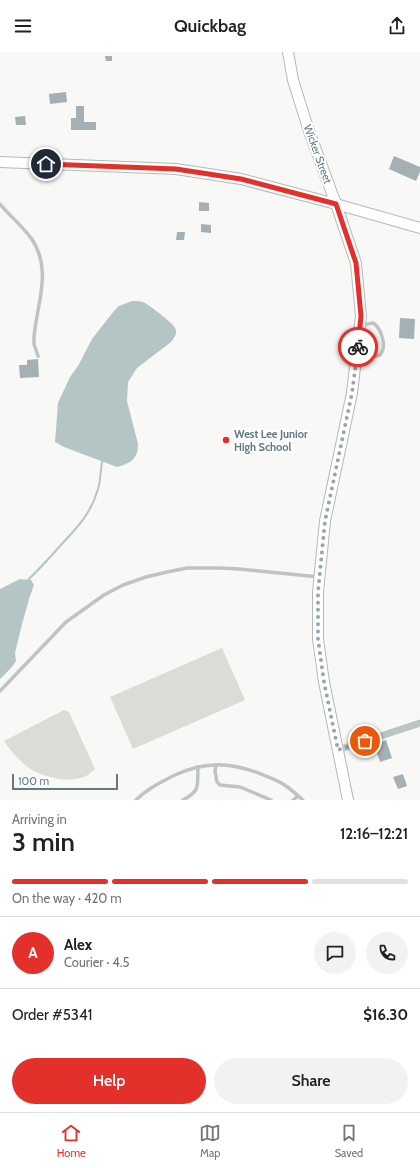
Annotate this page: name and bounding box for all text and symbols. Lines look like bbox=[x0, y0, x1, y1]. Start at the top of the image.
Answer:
icon: menu bbox=[12, 15, 34, 37]
text: Quickbag bbox=[174, 15, 246, 37]
icon: share bbox=[386, 15, 408, 37]
street label: Wicker Street bbox=[301, 122, 335, 186]
pin bbox=[29, 147, 63, 181]
icon: home bbox=[35, 153, 57, 175]
courier bbox=[338, 327, 378, 367]
icon: bike bbox=[347, 336, 369, 358]
place label: West Lee Junior High School bbox=[234, 427, 308, 454]
marker: West Lee Junior High School bbox=[221, 435, 231, 445]
pin bbox=[348, 724, 382, 758]
icon: bag bbox=[354, 730, 376, 752]
scale bar bbox=[12, 772, 118, 791]
text: 100 m bbox=[18, 774, 49, 788]
text: Arriving in bbox=[12, 811, 67, 827]
text: 12:16–12:21 bbox=[340, 825, 408, 843]
text: 3 min bbox=[12, 826, 75, 858]
text: On the way · 420 m bbox=[12, 890, 122, 906]
button: chat bbox=[314, 932, 356, 974]
button: phone bbox=[366, 932, 408, 974]
text: Alex bbox=[64, 936, 92, 954]
text: A bbox=[28, 944, 38, 962]
text: Courier · 4.5 bbox=[64, 954, 129, 970]
text: Order #5341 bbox=[12, 1006, 92, 1024]
text: $16.30 bbox=[363, 1006, 408, 1024]
button: Help bbox=[12, 1058, 206, 1104]
button: Share bbox=[214, 1058, 408, 1104]
tab: Home bbox=[57, 1122, 86, 1160]
tab: Map bbox=[199, 1122, 221, 1160]
tab: Saved bbox=[335, 1122, 363, 1160]

